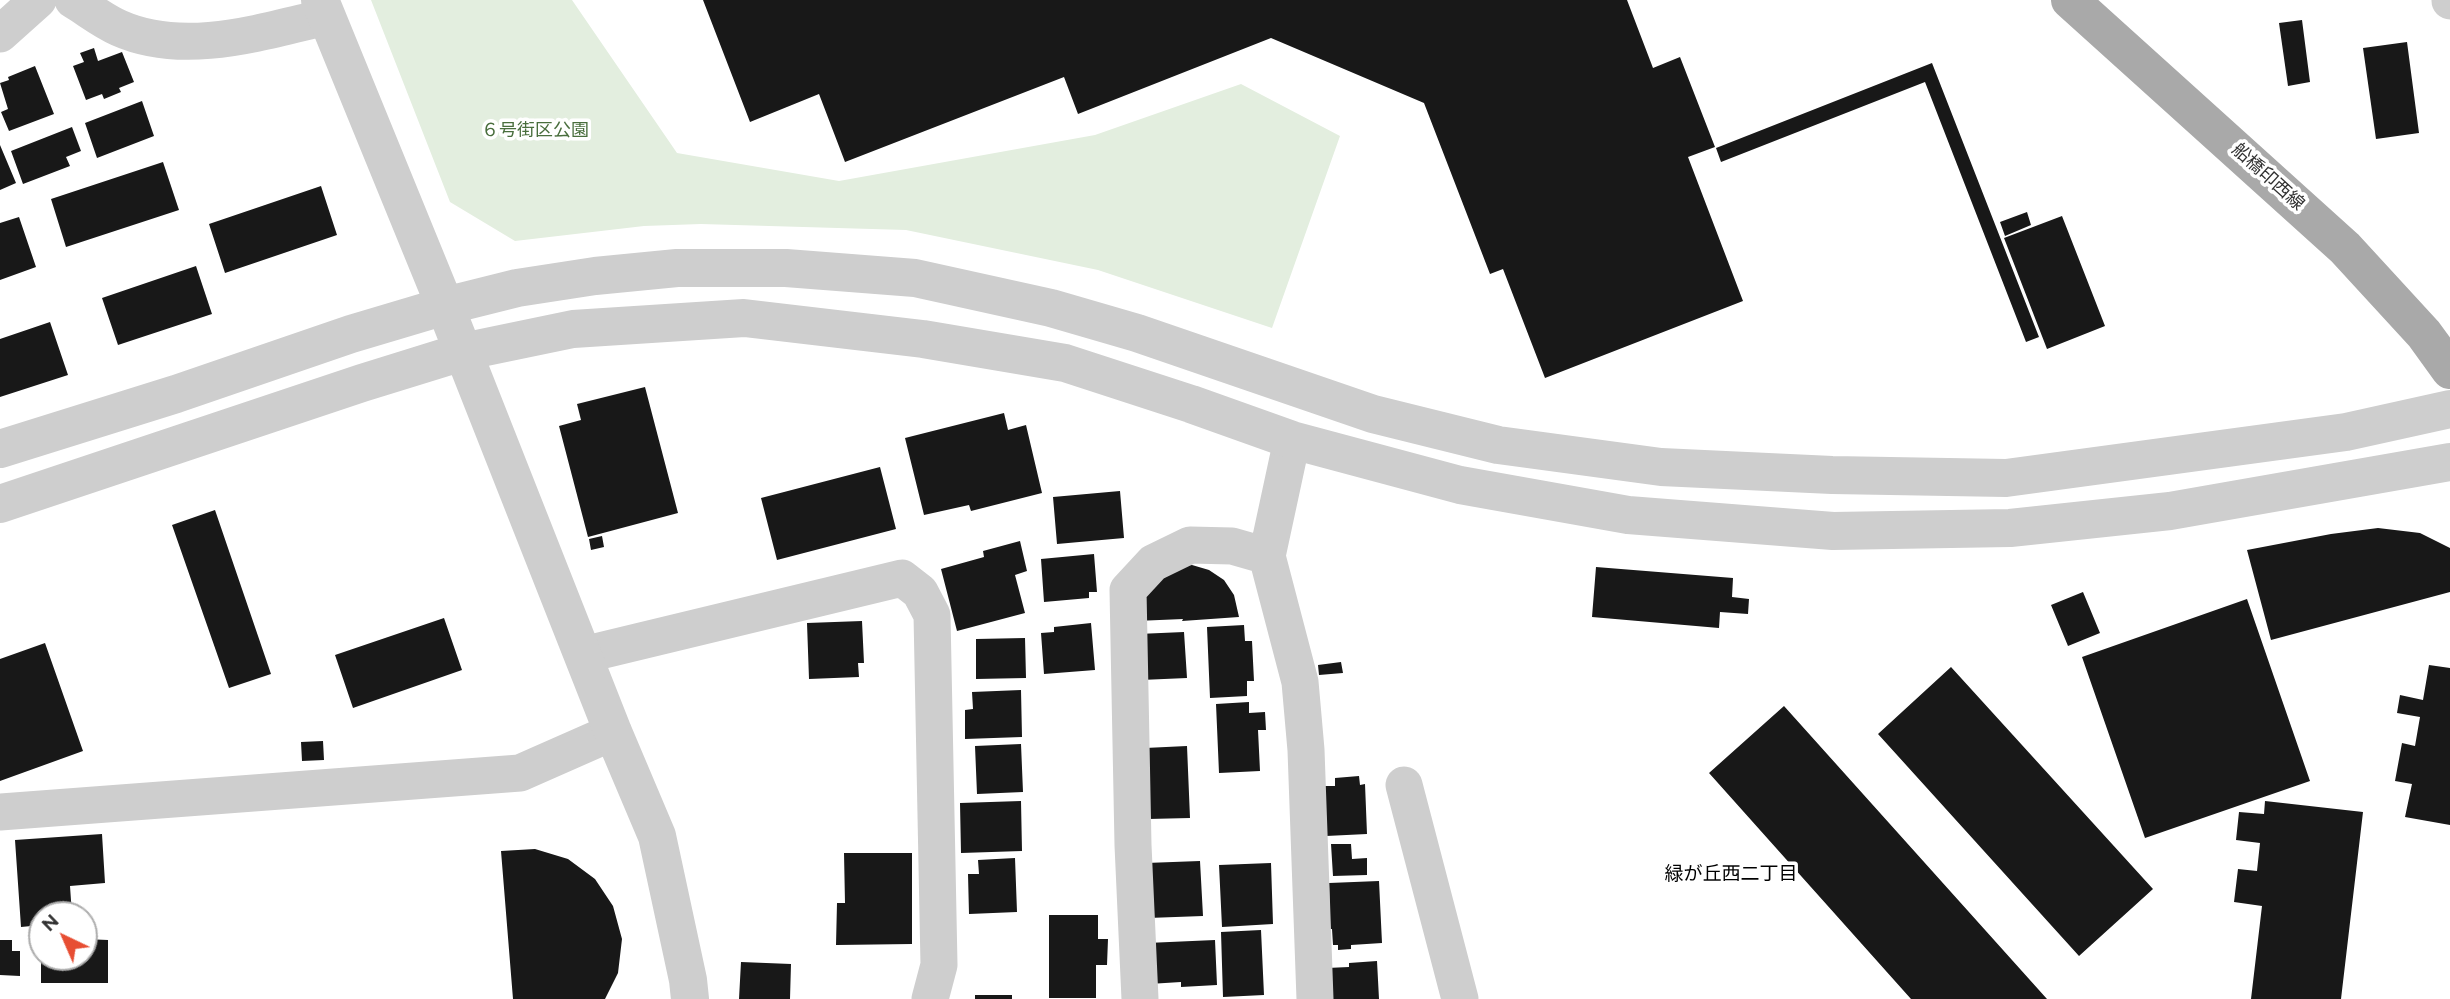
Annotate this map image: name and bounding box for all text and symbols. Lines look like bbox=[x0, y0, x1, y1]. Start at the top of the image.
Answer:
park label: ６号街区公園 bbox=[481, 120, 589, 142]
street label: 船橋印西線 bbox=[2227, 139, 2309, 215]
district label: 緑が丘西二丁目 bbox=[1665, 863, 1797, 885]
north arrow bbox=[28, 901, 98, 971]
text: N bbox=[37, 909, 63, 935]

